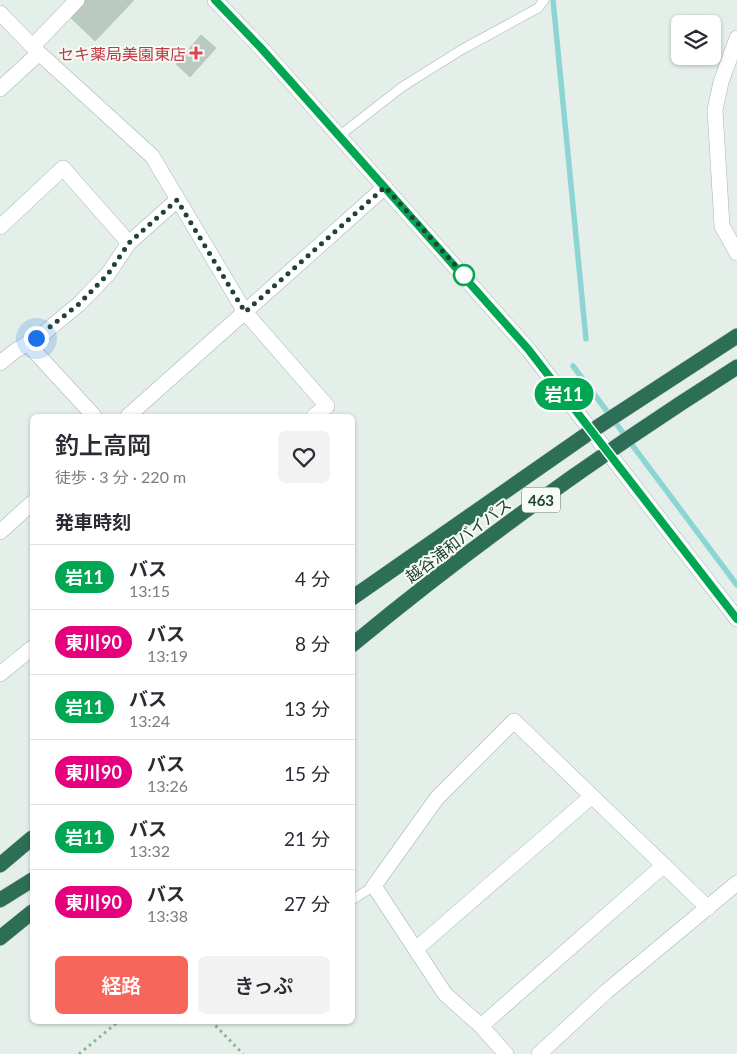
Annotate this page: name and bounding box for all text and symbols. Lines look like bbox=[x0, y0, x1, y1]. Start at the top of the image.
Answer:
map controls bbox=[671, 15, 721, 65]
button: layers bbox=[671, 15, 721, 65]
place label: セキ薬局美園東店 bbox=[58, 44, 186, 63]
marker: セキ薬局美園東店 bbox=[190, 47, 202, 59]
unlabelled marker bbox=[453, 264, 475, 286]
your location bbox=[24, 326, 49, 351]
line badge: 岩11 bbox=[535, 378, 593, 410]
text: 岩11 bbox=[545, 383, 583, 405]
text: 釣上高岡 bbox=[55, 430, 151, 459]
button: heart bbox=[278, 431, 330, 483]
text: 徒歩 · 3 分 · 220 m bbox=[55, 467, 186, 486]
road number: 463 bbox=[522, 488, 560, 512]
street label: 越谷浦和バイパス bbox=[401, 494, 515, 586]
text: 発車時刻 bbox=[55, 510, 131, 533]
text: バス bbox=[129, 557, 167, 580]
text: 岩11 bbox=[65, 566, 104, 588]
text: 4 分 bbox=[295, 567, 330, 590]
text: 13:15 bbox=[129, 581, 170, 600]
text: バス bbox=[147, 622, 185, 645]
text: 東川90 bbox=[65, 631, 122, 653]
text: 8 分 bbox=[295, 632, 330, 655]
text: 13:19 bbox=[147, 646, 188, 665]
text: バス bbox=[129, 687, 167, 710]
text: 岩11 bbox=[65, 696, 104, 718]
text: 13 分 bbox=[284, 697, 330, 720]
text: 13:24 bbox=[129, 711, 170, 730]
text: バス bbox=[147, 752, 185, 775]
text: 東川90 bbox=[65, 761, 122, 783]
text: 15 分 bbox=[284, 762, 330, 785]
text: 13:26 bbox=[147, 776, 188, 795]
text: バス bbox=[129, 817, 167, 840]
text: 岩11 bbox=[65, 826, 104, 848]
text: 21 分 bbox=[284, 827, 330, 850]
text: 13:32 bbox=[129, 841, 170, 860]
text: バス bbox=[147, 882, 185, 905]
text: 東川90 bbox=[65, 891, 122, 913]
text: 27 分 bbox=[284, 892, 330, 915]
text: 13:38 bbox=[147, 906, 188, 925]
button: 経路 bbox=[55, 956, 188, 1014]
button: きっぷ bbox=[198, 956, 330, 1014]

